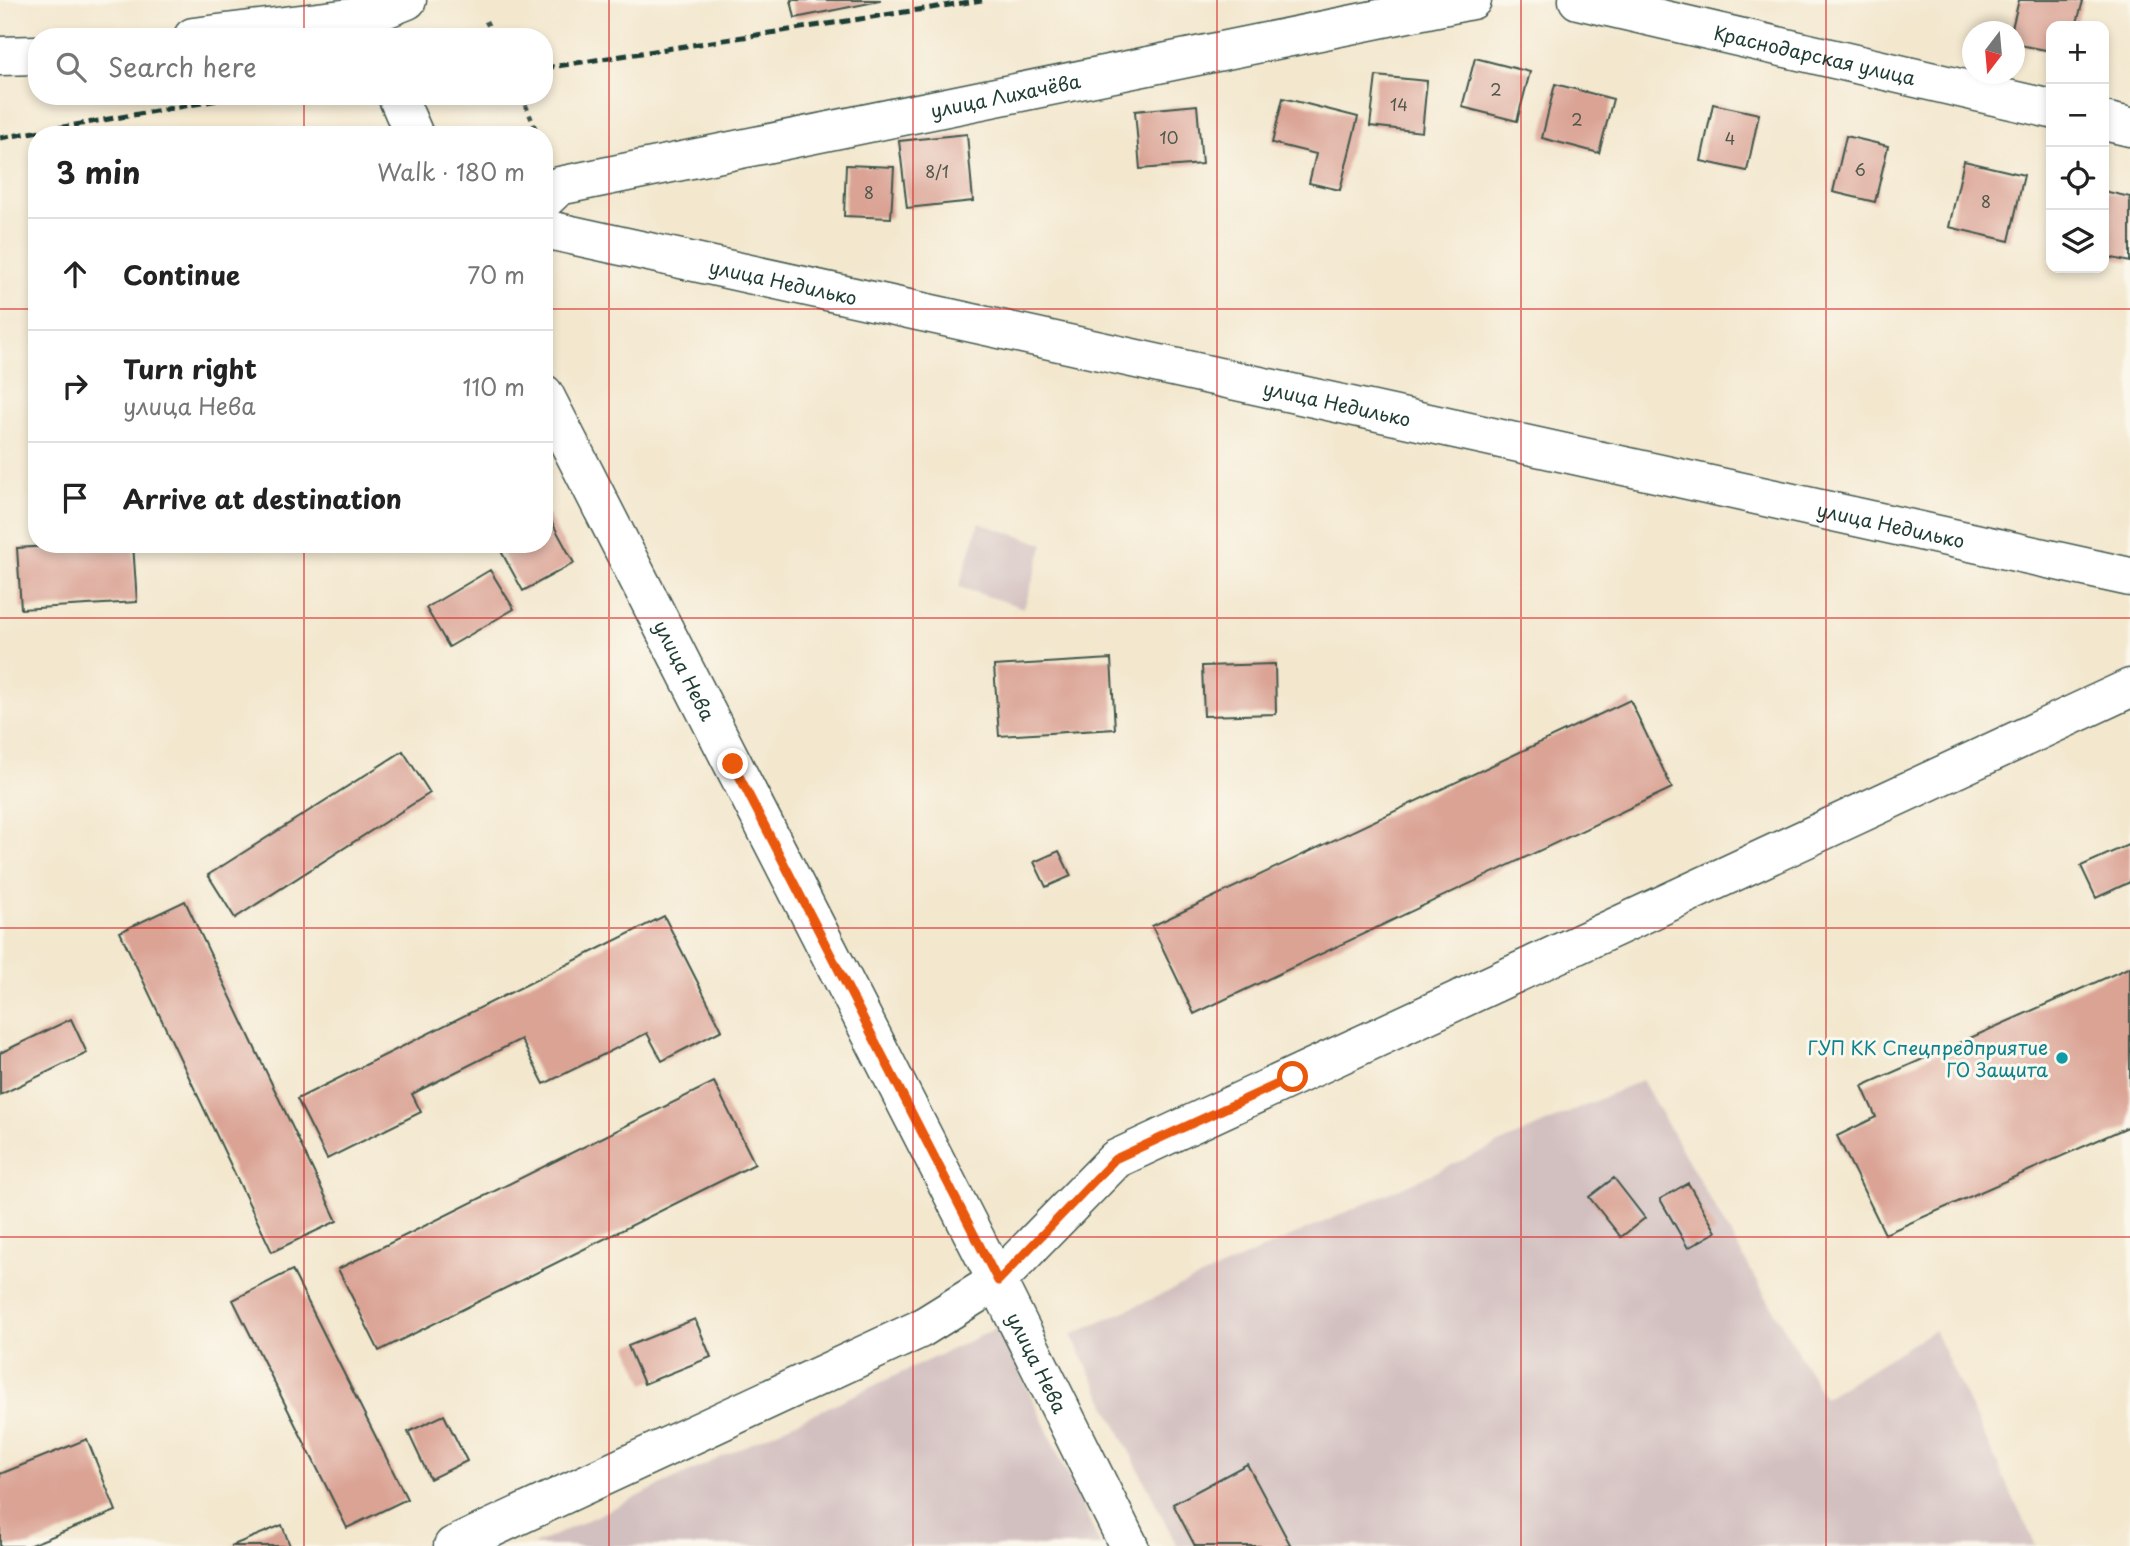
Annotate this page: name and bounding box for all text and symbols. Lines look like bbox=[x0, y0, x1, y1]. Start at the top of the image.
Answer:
street label: Краснодарская улица bbox=[1711, 18, 1918, 91]
north arrow bbox=[1962, 21, 2025, 84]
map controls bbox=[2046, 21, 2109, 273]
button: + bbox=[2046, 21, 2109, 84]
search box bbox=[28, 28, 553, 105]
text: Search here bbox=[108, 47, 257, 86]
icon: search bbox=[52, 48, 90, 86]
street label: улица Лихачёва bbox=[928, 66, 1083, 124]
house number: 2 bbox=[1490, 77, 1502, 101]
button: − bbox=[2046, 84, 2109, 147]
house number: 14 bbox=[1390, 92, 1408, 116]
house number: 2 bbox=[1571, 107, 1583, 131]
house number: 10 bbox=[1160, 125, 1178, 149]
house number: 4 bbox=[1725, 126, 1735, 150]
button: locate bbox=[2046, 147, 2109, 210]
text: 3 min bbox=[56, 149, 141, 194]
text: Walk · 180 m bbox=[377, 154, 525, 189]
house number: 6 bbox=[1854, 157, 1866, 181]
house number: 8/1 bbox=[925, 159, 949, 183]
house number: 8 bbox=[864, 180, 874, 204]
house number: 8 bbox=[1981, 189, 1991, 213]
button: layers bbox=[2046, 210, 2109, 273]
street label: улица Недилько bbox=[707, 252, 860, 311]
icon: ahead bbox=[56, 255, 94, 293]
text: Continue bbox=[123, 255, 240, 294]
text: 70 m bbox=[467, 257, 525, 292]
text: Turn right bbox=[123, 349, 257, 388]
icon: right bbox=[56, 367, 94, 405]
text: 110 m bbox=[463, 369, 525, 404]
street label: улица Недилько bbox=[1261, 373, 1414, 433]
text: улица Нева bbox=[123, 388, 256, 423]
icon: arrive bbox=[56, 479, 94, 517]
text: Arrive at destination bbox=[123, 479, 402, 518]
street label: улица Недилько bbox=[1814, 495, 1967, 554]
street label: улица Нева bbox=[648, 615, 722, 725]
route end bbox=[717, 748, 748, 779]
place label: ГУП КК Спецпредприятие ГО Защита bbox=[1808, 1033, 2048, 1083]
marker: ГУП КК Спецпредприятие ГО Защита bbox=[2054, 1050, 2070, 1066]
route start bbox=[1277, 1061, 1308, 1092]
street label: улица Нева bbox=[1001, 1307, 1075, 1418]

